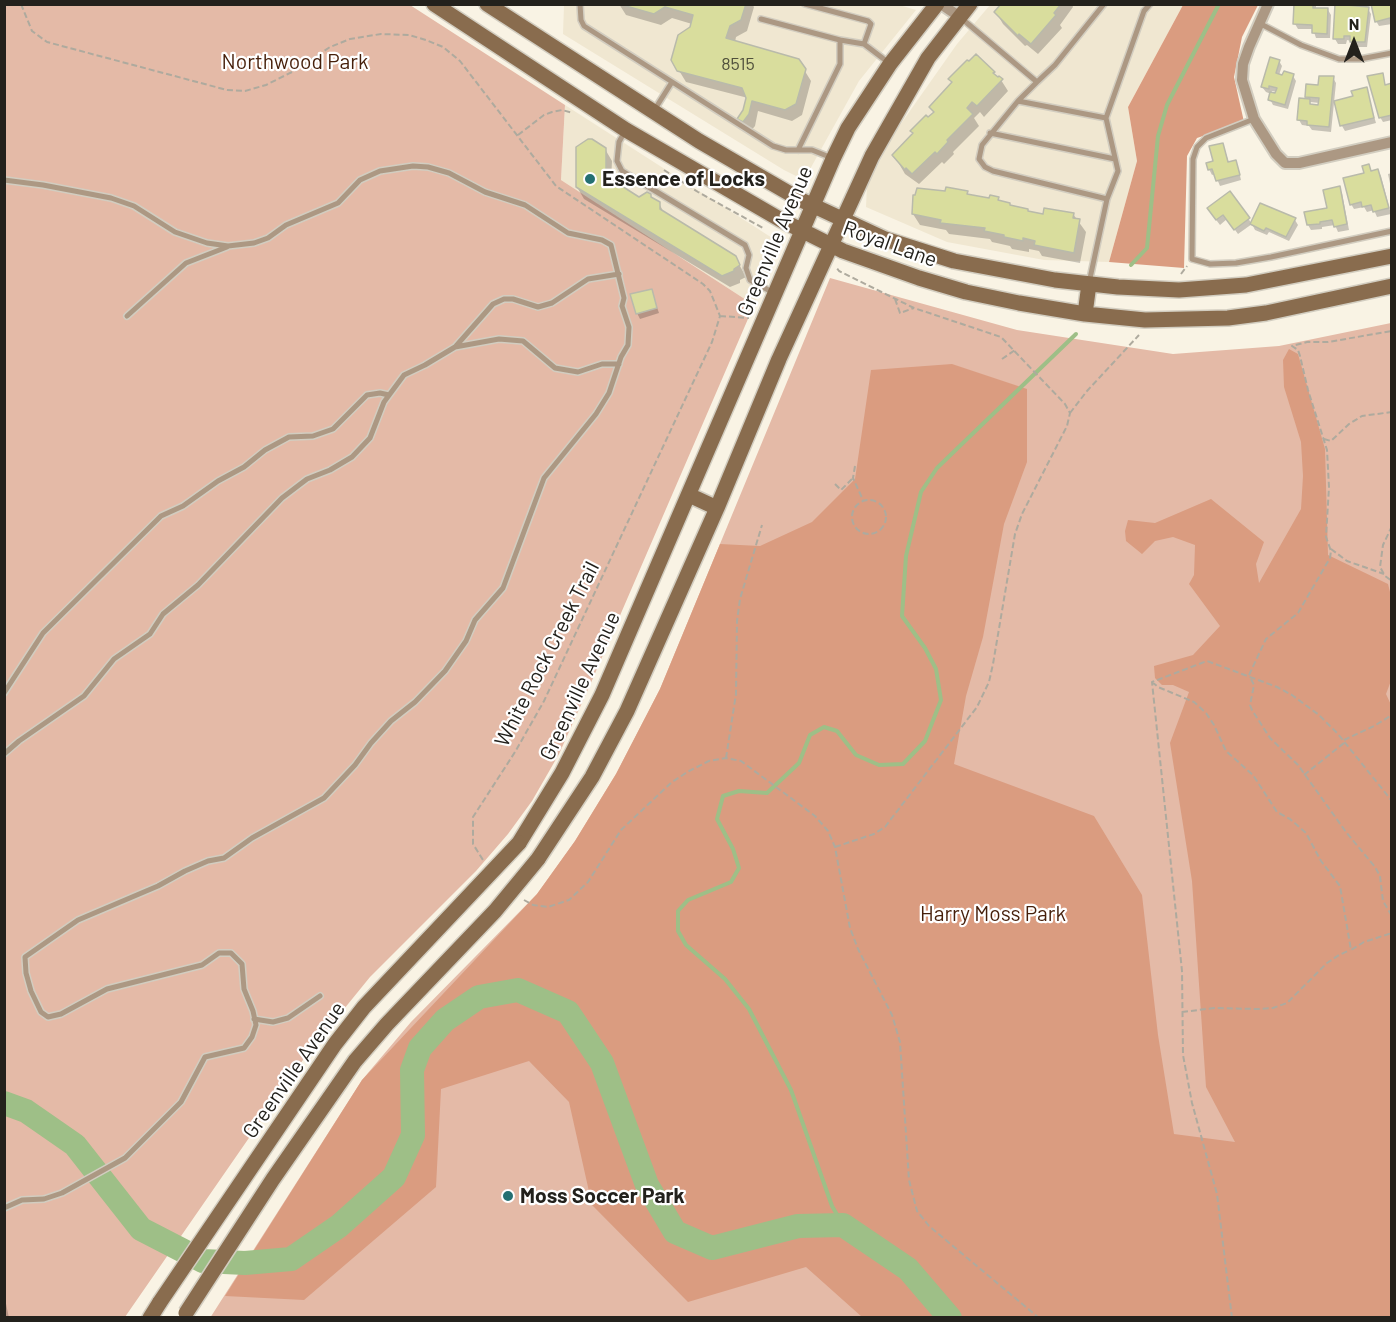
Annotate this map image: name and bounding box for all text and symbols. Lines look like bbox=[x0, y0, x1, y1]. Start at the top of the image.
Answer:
north arrow bbox=[1324, 12, 1384, 72]
text: N bbox=[1349, 14, 1359, 33]
park label: Northwood Park bbox=[222, 49, 368, 75]
house number: 8515 bbox=[721, 53, 755, 75]
street label: Greenville Avenue bbox=[732, 162, 818, 320]
place label: Essence of Locks bbox=[602, 166, 765, 192]
marker: Essence of Locks bbox=[583, 172, 597, 186]
street label: Royal Lane bbox=[840, 215, 940, 273]
street label: White Rock Creek Trail bbox=[489, 557, 605, 751]
street label: Greenville Avenue bbox=[535, 608, 625, 764]
park label: Harry Moss Park bbox=[920, 901, 1066, 927]
street label: Greenville Avenue bbox=[237, 997, 351, 1143]
place label: Moss Soccer Park bbox=[520, 1183, 685, 1209]
marker: Moss Soccer Park bbox=[501, 1189, 515, 1203]

